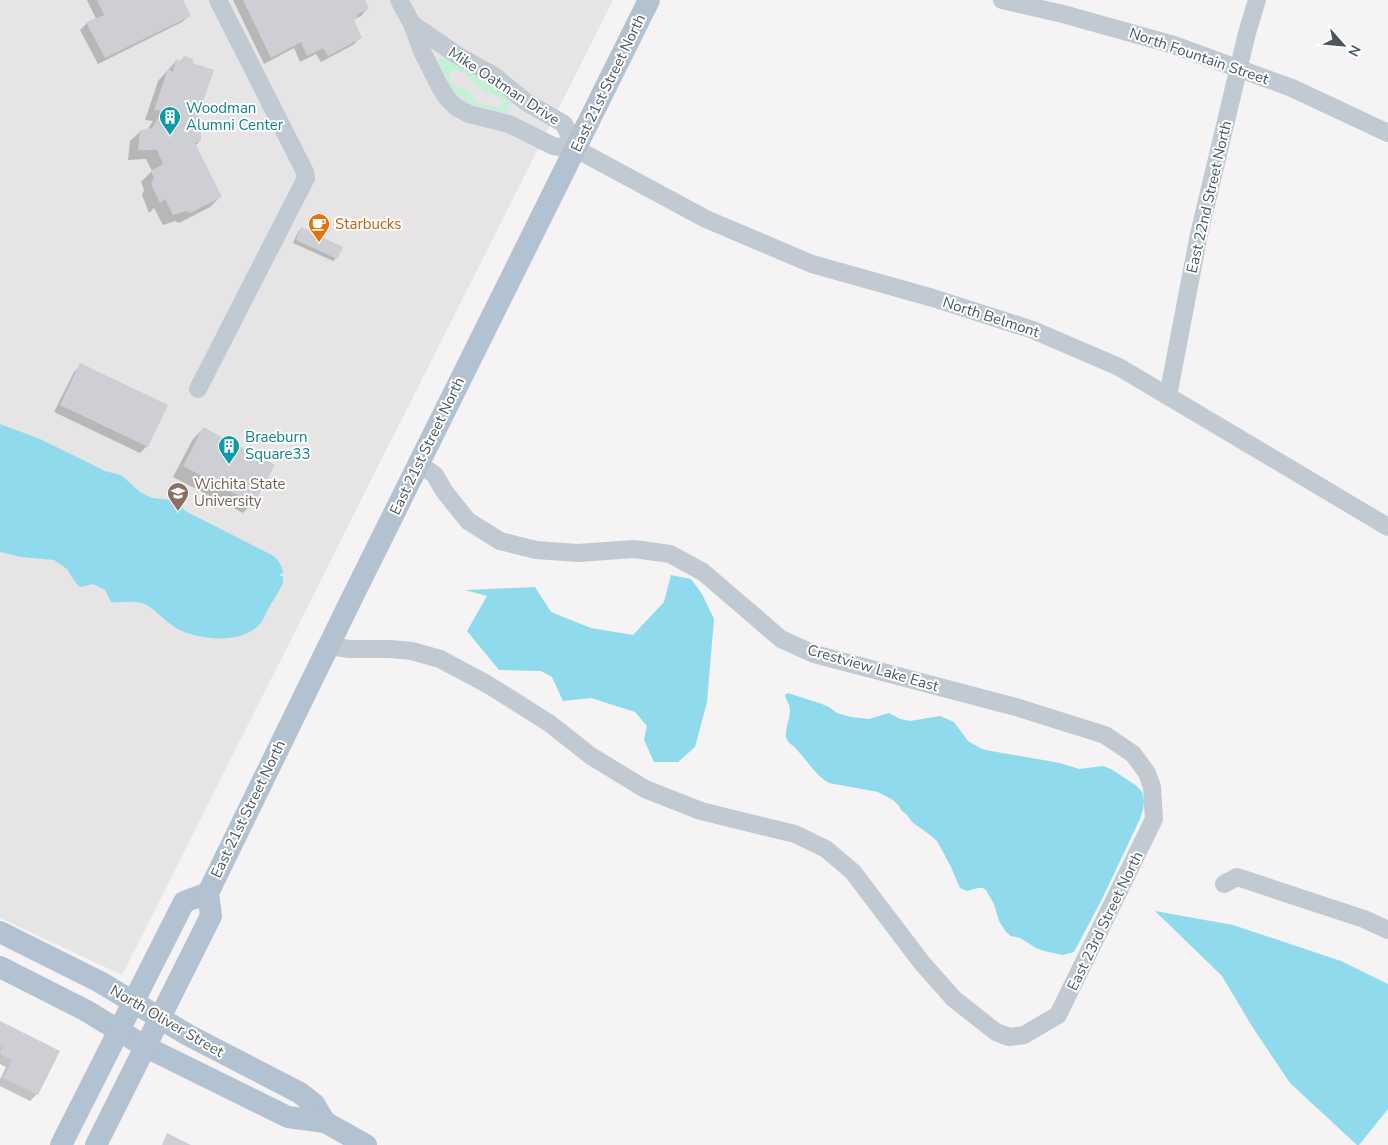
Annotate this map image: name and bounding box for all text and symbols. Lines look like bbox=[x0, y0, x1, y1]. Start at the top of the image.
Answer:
street label: East 21st Street North bbox=[566, 11, 650, 155]
north arrow bbox=[1318, 20, 1368, 70]
street label: North Fountain Street bbox=[1127, 23, 1272, 89]
text: N bbox=[1343, 42, 1365, 60]
street label: Mike Oatman Drive bbox=[444, 43, 564, 129]
place label: Woodman Alumni Center bbox=[186, 98, 284, 135]
building icon: Woodman Alumni Center bbox=[158, 105, 182, 136]
street label: East 22nd Street North bbox=[1182, 119, 1236, 275]
cafe icon: Starbucks bbox=[307, 212, 331, 243]
place label: Starbucks bbox=[335, 214, 401, 234]
street label: North Belmont bbox=[940, 292, 1043, 342]
street label: East 21st Street North bbox=[385, 374, 469, 518]
place label: Braeburn Square33 bbox=[245, 427, 311, 464]
building icon: Braeburn Square33 bbox=[217, 434, 241, 465]
place label: Wichita State University bbox=[194, 474, 286, 511]
school or university icon: Wichita State University bbox=[166, 481, 190, 512]
street label: Crestview Lake East bbox=[805, 640, 942, 697]
street label: East 21st Street North bbox=[206, 737, 290, 881]
street label: East 23rd Street North bbox=[1063, 848, 1147, 994]
street label: North Oliver Street bbox=[107, 980, 228, 1062]

